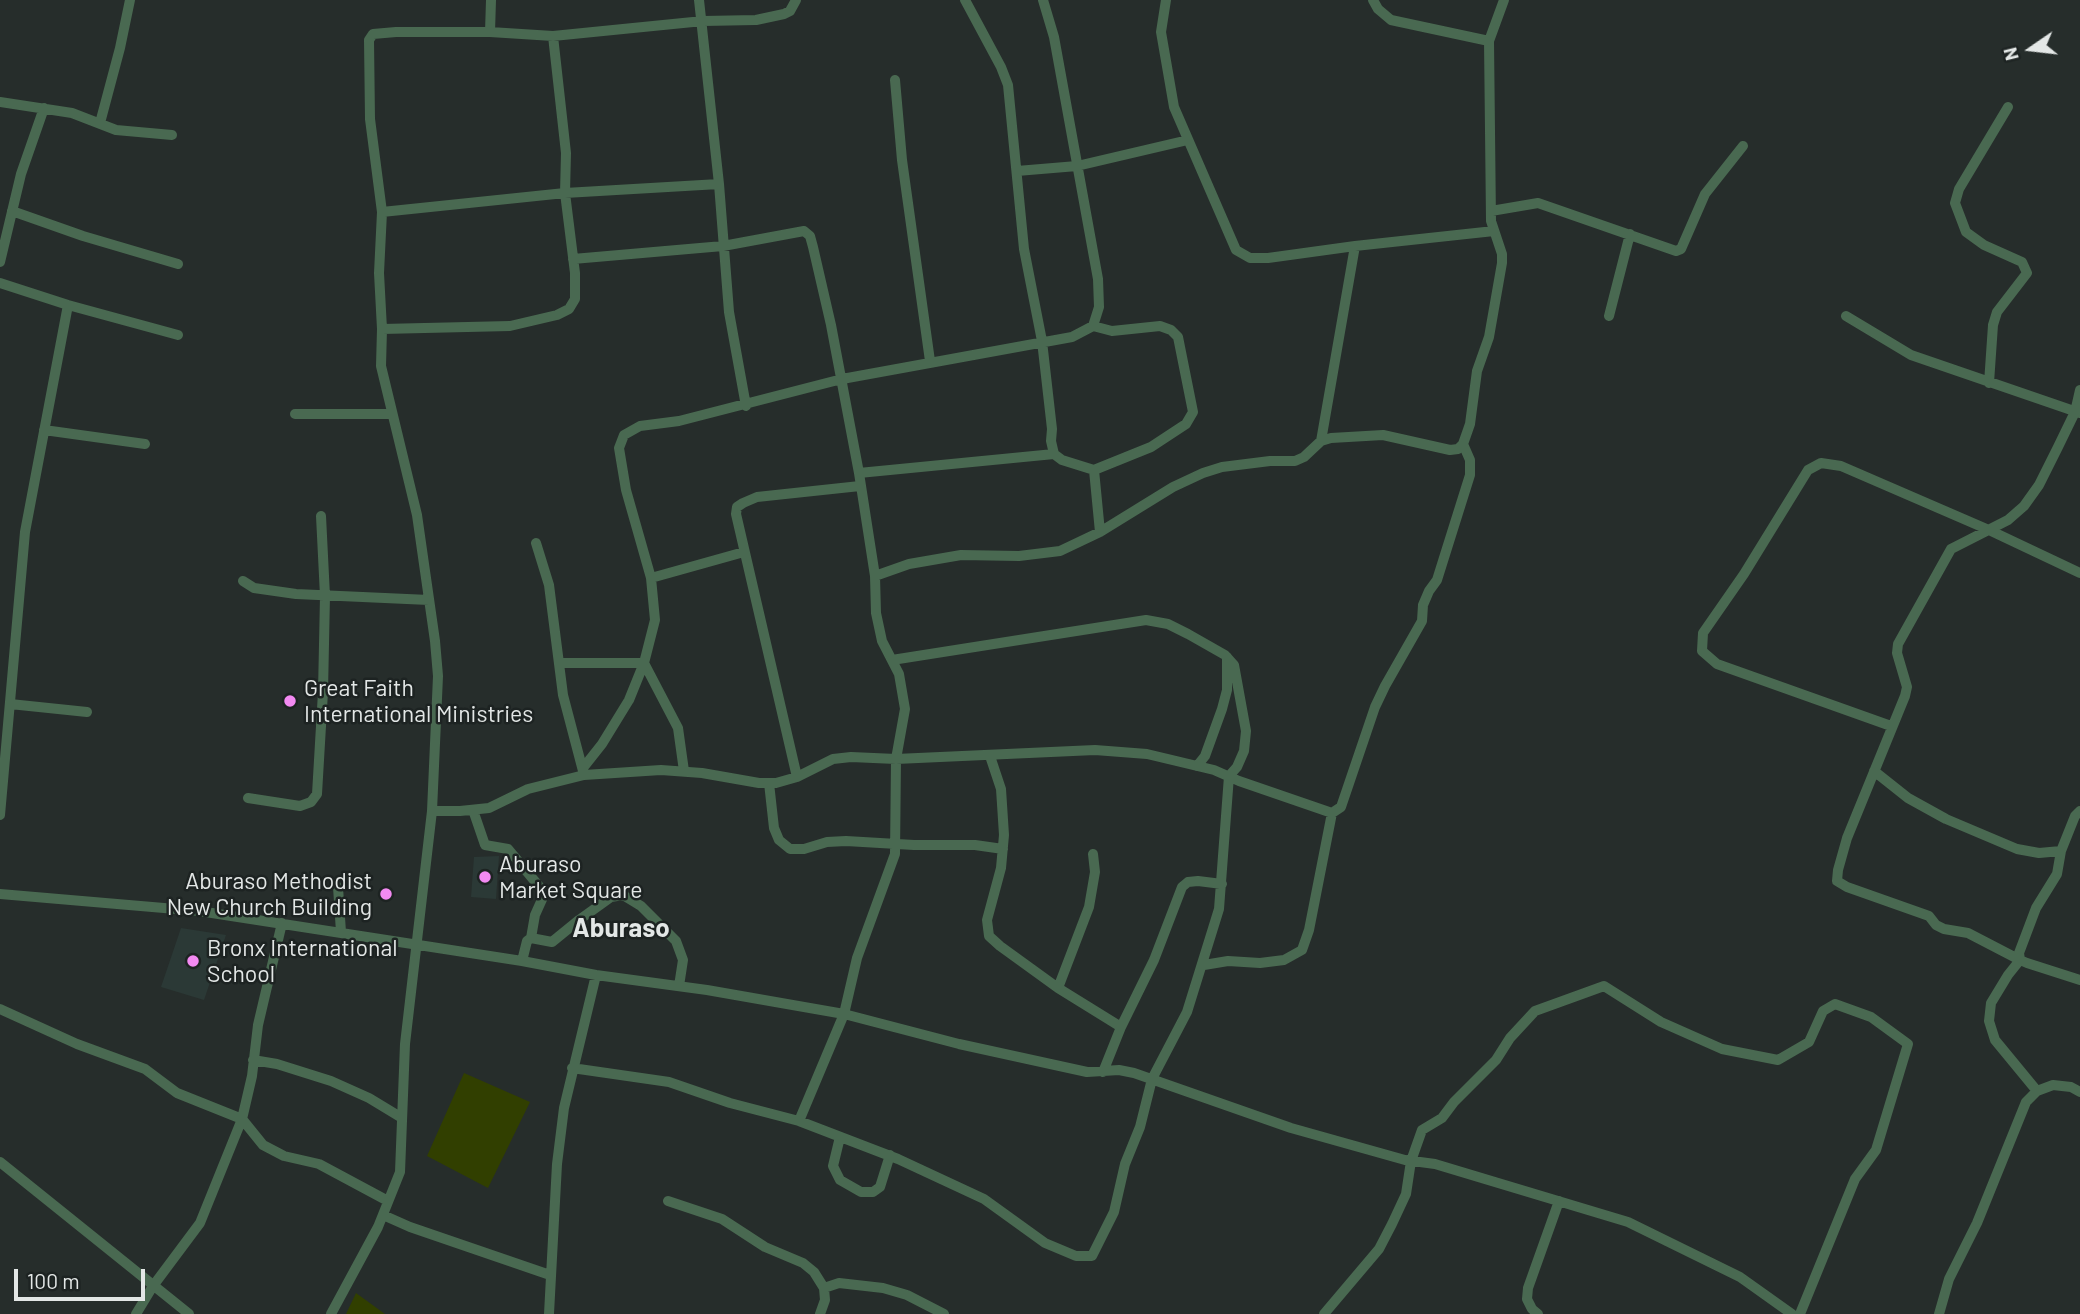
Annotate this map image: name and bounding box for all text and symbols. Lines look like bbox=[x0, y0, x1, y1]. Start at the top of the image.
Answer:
north arrow bbox=[1996, 14, 2066, 84]
text: N bbox=[1997, 45, 2023, 63]
place label: Great Faith International Ministries bbox=[304, 674, 533, 728]
marker: Great Faith International Ministries bbox=[282, 693, 298, 709]
place label: Aburaso Market Square bbox=[499, 850, 642, 904]
place label: Aburaso Methodist New Church Building bbox=[167, 867, 372, 921]
marker: Aburaso Market Square bbox=[477, 869, 493, 885]
marker: Aburaso Methodist New Church Building bbox=[378, 886, 394, 902]
district label: Aburaso bbox=[572, 912, 670, 944]
place label: Bronx International School bbox=[207, 934, 397, 988]
marker: Bronx International School bbox=[185, 953, 201, 969]
scale bar bbox=[18, 1254, 149, 1298]
text: 100 m bbox=[27, 1268, 80, 1293]

